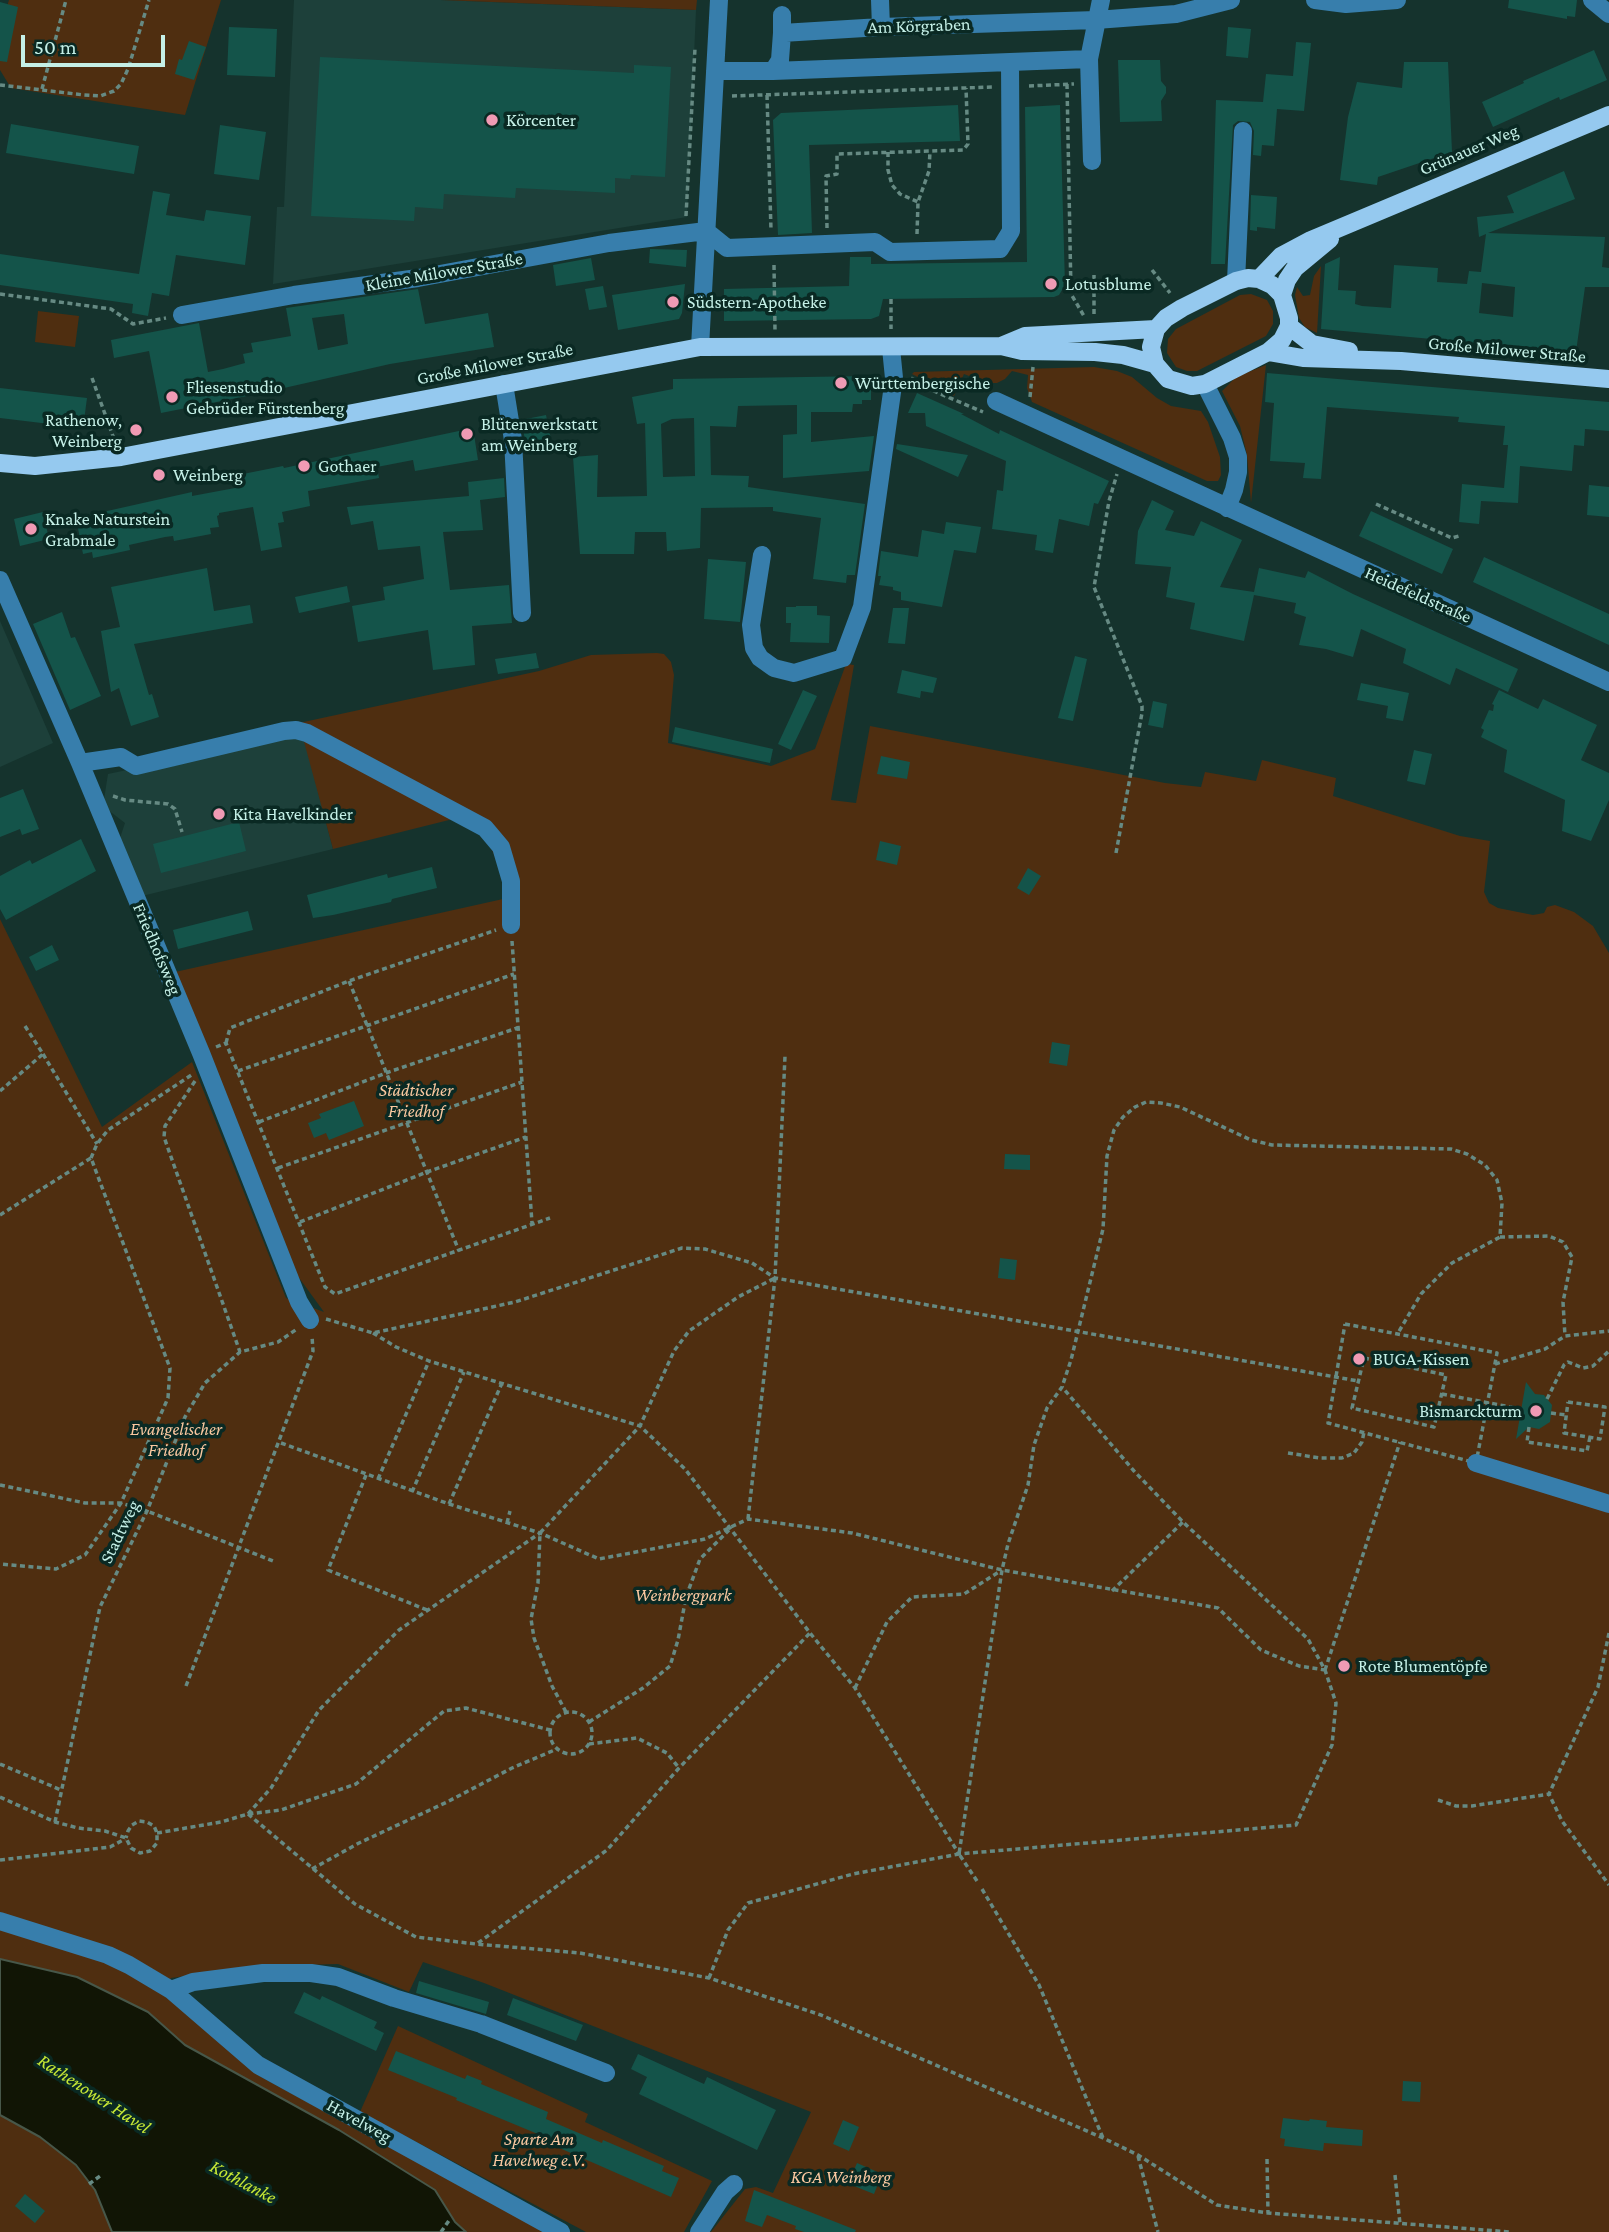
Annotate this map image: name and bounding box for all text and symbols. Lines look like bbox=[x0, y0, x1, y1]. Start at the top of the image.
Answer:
street label: Am Körgraben bbox=[867, 13, 971, 39]
scale bar bbox=[24, 21, 168, 65]
text: 50 m bbox=[34, 35, 77, 59]
place label: Körcenter bbox=[506, 109, 576, 131]
marker: Körcenter bbox=[484, 112, 500, 128]
street label: Grünauer Weg bbox=[1416, 120, 1522, 180]
street label: Kleine Milower Straße bbox=[364, 248, 524, 296]
place label: Lotusblume bbox=[1065, 273, 1151, 295]
marker: Lotusblume bbox=[1043, 276, 1059, 292]
place label: Südstern-Apotheke bbox=[687, 291, 826, 313]
marker: Südstern-Apotheke bbox=[665, 294, 681, 310]
street label: Große Milower Straße bbox=[1427, 332, 1587, 368]
street label: Große Milower Straße bbox=[415, 338, 575, 390]
place label: Württembergische bbox=[855, 372, 990, 394]
marker: Württembergische bbox=[833, 375, 849, 391]
place label: Fliesenstudio Gebrüder Fürstenberg bbox=[186, 376, 344, 418]
marker: Fliesenstudio Gebrüder Fürstenberg bbox=[164, 389, 180, 405]
place label: Rathenow, Weinberg bbox=[45, 409, 122, 452]
place label: Blütenwerkstatt am Weinberg bbox=[481, 413, 597, 456]
marker: Rathenow, Weinberg bbox=[128, 422, 144, 438]
marker: Blütenwerkstatt am Weinberg bbox=[459, 426, 475, 442]
place label: Gothaer bbox=[318, 455, 377, 477]
marker: Gothaer bbox=[296, 458, 312, 474]
place label: Weinberg bbox=[173, 464, 243, 486]
marker: Weinberg bbox=[151, 467, 167, 483]
place label: Knake Naturstein Grabmale bbox=[45, 508, 170, 550]
marker: Knake Naturstein Grabmale bbox=[23, 521, 39, 537]
street label: Heidefeldstraße bbox=[1361, 562, 1475, 628]
place label: Kita Havelkinder bbox=[233, 803, 353, 825]
marker: Kita Havelkinder bbox=[211, 806, 227, 822]
street label: Friedhofsweg bbox=[128, 900, 186, 998]
park label: Städtischer Friedhof bbox=[379, 1079, 453, 1122]
place label: BUGA-Kissen bbox=[1373, 1348, 1469, 1370]
marker: BUGA-Kissen bbox=[1351, 1351, 1367, 1367]
place label: Bismarckturm bbox=[1419, 1400, 1522, 1422]
marker: Bismarckturm bbox=[1528, 1403, 1544, 1419]
park label: Evangelischer Friedhof bbox=[130, 1418, 222, 1460]
street label: Stadtweg bbox=[95, 1497, 145, 1567]
park label: Weinbergpark bbox=[635, 1584, 731, 1606]
place label: Rote Blumentöpfe bbox=[1358, 1655, 1487, 1677]
marker: Rote Blumentöpfe bbox=[1336, 1658, 1352, 1674]
water label: Rathenower Havel bbox=[33, 2049, 155, 2139]
street label: Havelweg bbox=[323, 2094, 395, 2148]
park label: Sparte Am Havelweg e.V. bbox=[492, 2128, 586, 2170]
water label: Kothlanke bbox=[206, 2155, 280, 2209]
park label: KGA Weinberg bbox=[791, 2166, 891, 2188]

